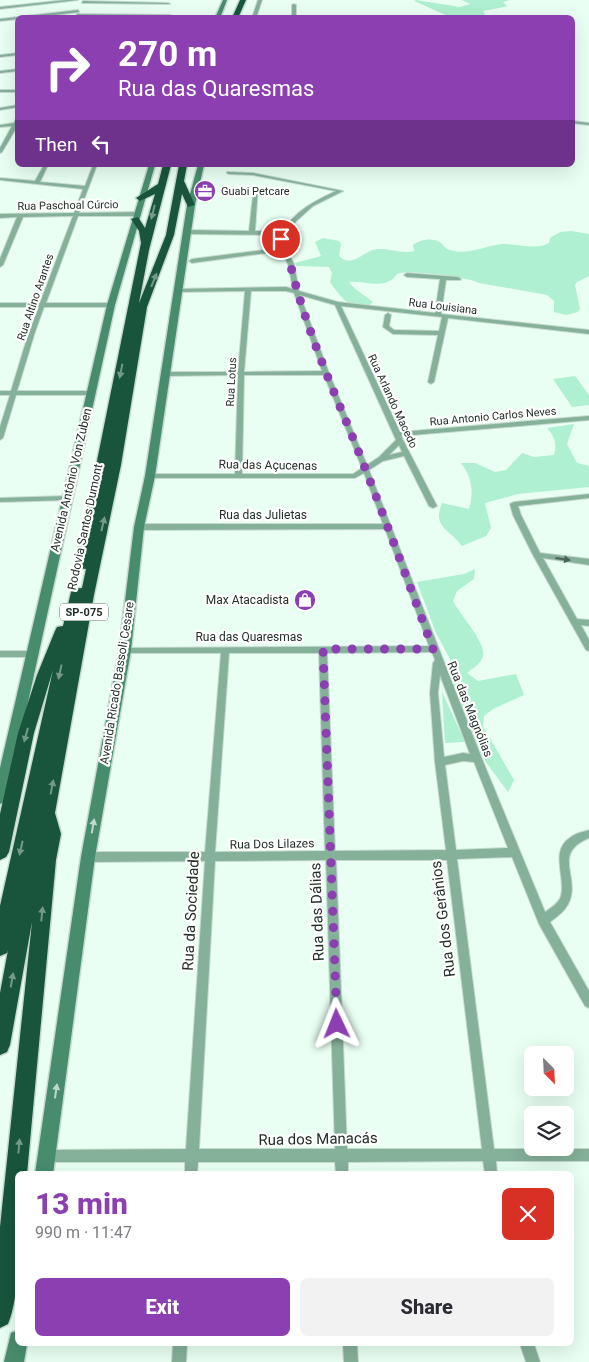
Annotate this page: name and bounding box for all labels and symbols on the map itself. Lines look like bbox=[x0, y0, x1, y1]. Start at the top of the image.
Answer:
office icon: Guabi Petcare bbox=[193, 179, 217, 203]
place label: Guabi Petcare bbox=[221, 185, 290, 198]
street label: Rua Paschoal Cúrcio bbox=[17, 198, 119, 213]
one-way arrow bbox=[149, 204, 157, 219]
pin bbox=[260, 218, 302, 260]
street label: Rua Altino Arantes bbox=[15, 252, 56, 342]
one-way arrow bbox=[150, 273, 158, 287]
street label: Rua Louisiana bbox=[408, 296, 478, 317]
street label: Rua Arlando Macedo bbox=[365, 352, 420, 450]
street label: Rua Lotus bbox=[224, 357, 239, 407]
one-way arrow bbox=[116, 363, 124, 379]
street label: Rua Antonio Carlos Neves bbox=[429, 404, 557, 429]
street label: Avenida Antônio Von Zuben bbox=[48, 407, 94, 553]
street label: Rua das Açucenas bbox=[219, 457, 317, 473]
street label: Rodovia Santos Dumont bbox=[65, 463, 105, 591]
street label: Rua das Julietas bbox=[219, 508, 307, 522]
one-way arrow bbox=[99, 517, 107, 532]
one-way arrow bbox=[555, 555, 571, 563]
shop icon: Max Atacadista bbox=[293, 588, 317, 612]
place label: Max Atacadista bbox=[206, 593, 289, 607]
street label: Avenida Ricado Bassoli Cesare bbox=[97, 601, 137, 765]
road number: SP-075 bbox=[60, 604, 108, 620]
street label: Rua das Quaresmas bbox=[195, 630, 303, 644]
street label: Rua das Magnólias bbox=[444, 659, 496, 759]
one-way arrow bbox=[56, 665, 64, 680]
one-way arrow bbox=[22, 727, 30, 742]
one-way arrow bbox=[48, 779, 56, 794]
one-way arrow bbox=[90, 818, 98, 834]
street label: Rua Dos Lilazes bbox=[230, 836, 314, 852]
one-way arrow bbox=[17, 841, 25, 856]
street label: Rua da Sociedade bbox=[179, 851, 203, 971]
street label: Rua dos Gerânios bbox=[427, 860, 459, 978]
street label: Rua das Dálias bbox=[306, 862, 328, 962]
one-way arrow bbox=[38, 906, 46, 922]
one-way arrow bbox=[8, 972, 16, 988]
position arrow bbox=[310, 997, 362, 1049]
north arrow bbox=[524, 1046, 574, 1096]
one-way arrow bbox=[52, 1083, 60, 1099]
street label: Rua dos Manacás bbox=[258, 1129, 378, 1149]
one-way arrow bbox=[15, 1137, 23, 1153]

